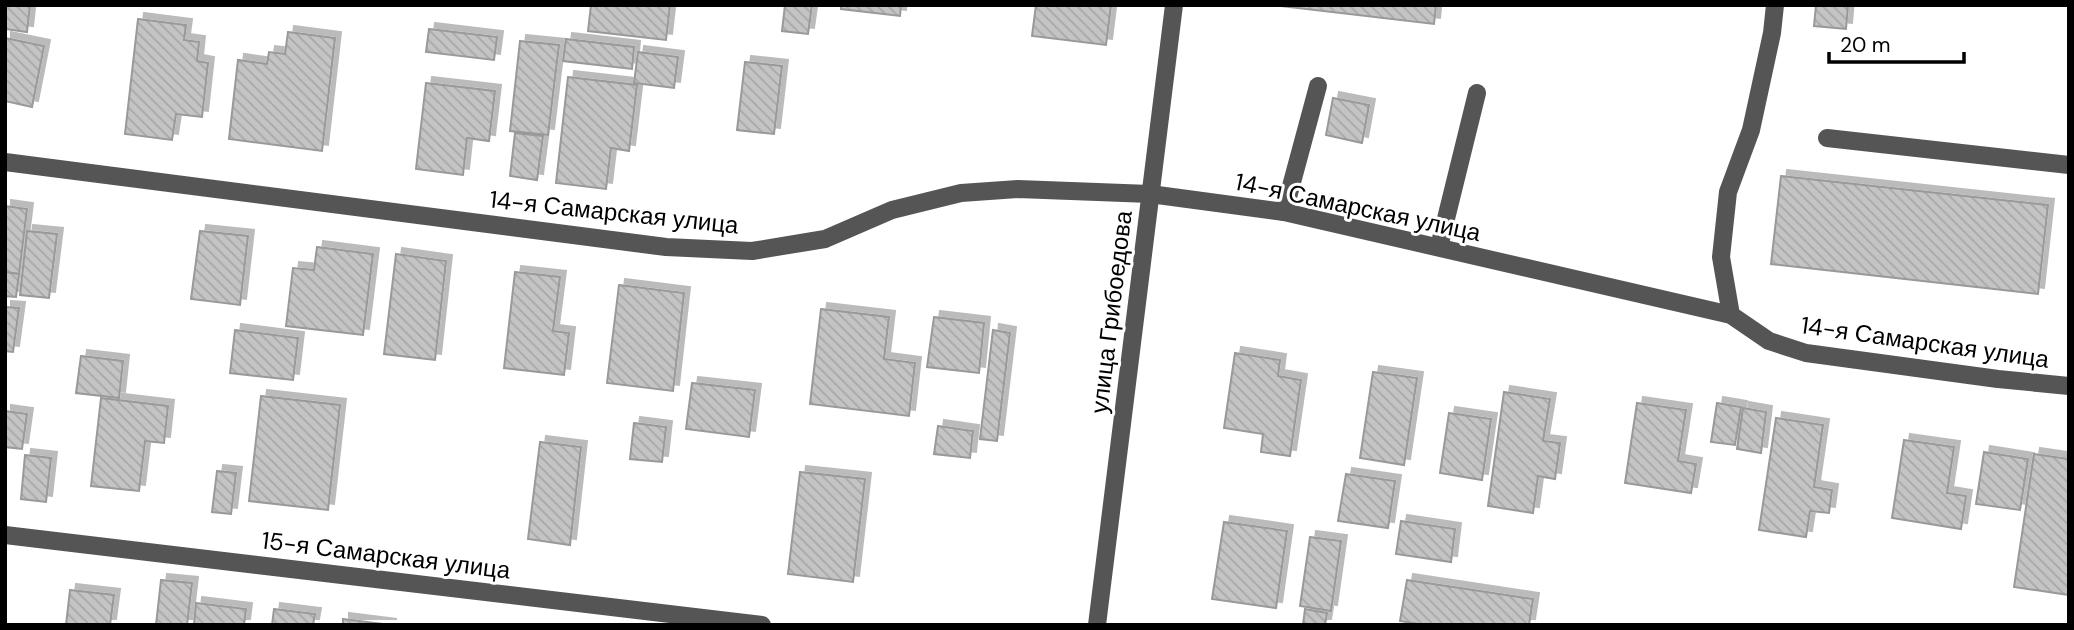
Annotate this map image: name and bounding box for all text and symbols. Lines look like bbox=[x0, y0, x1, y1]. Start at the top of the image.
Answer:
scale bar bbox=[1829, 21, 1964, 65]
text: 20 m bbox=[1840, 31, 1891, 59]
street label: 14-я Самарская улица bbox=[1232, 166, 1484, 248]
street label: 14-я Самарская улица bbox=[488, 184, 741, 241]
street label: улица Грибоедова bbox=[1083, 208, 1139, 415]
street label: 14-я Самарская улица bbox=[1799, 309, 2052, 375]
street label: 15-я Самарская улица bbox=[260, 524, 513, 586]

